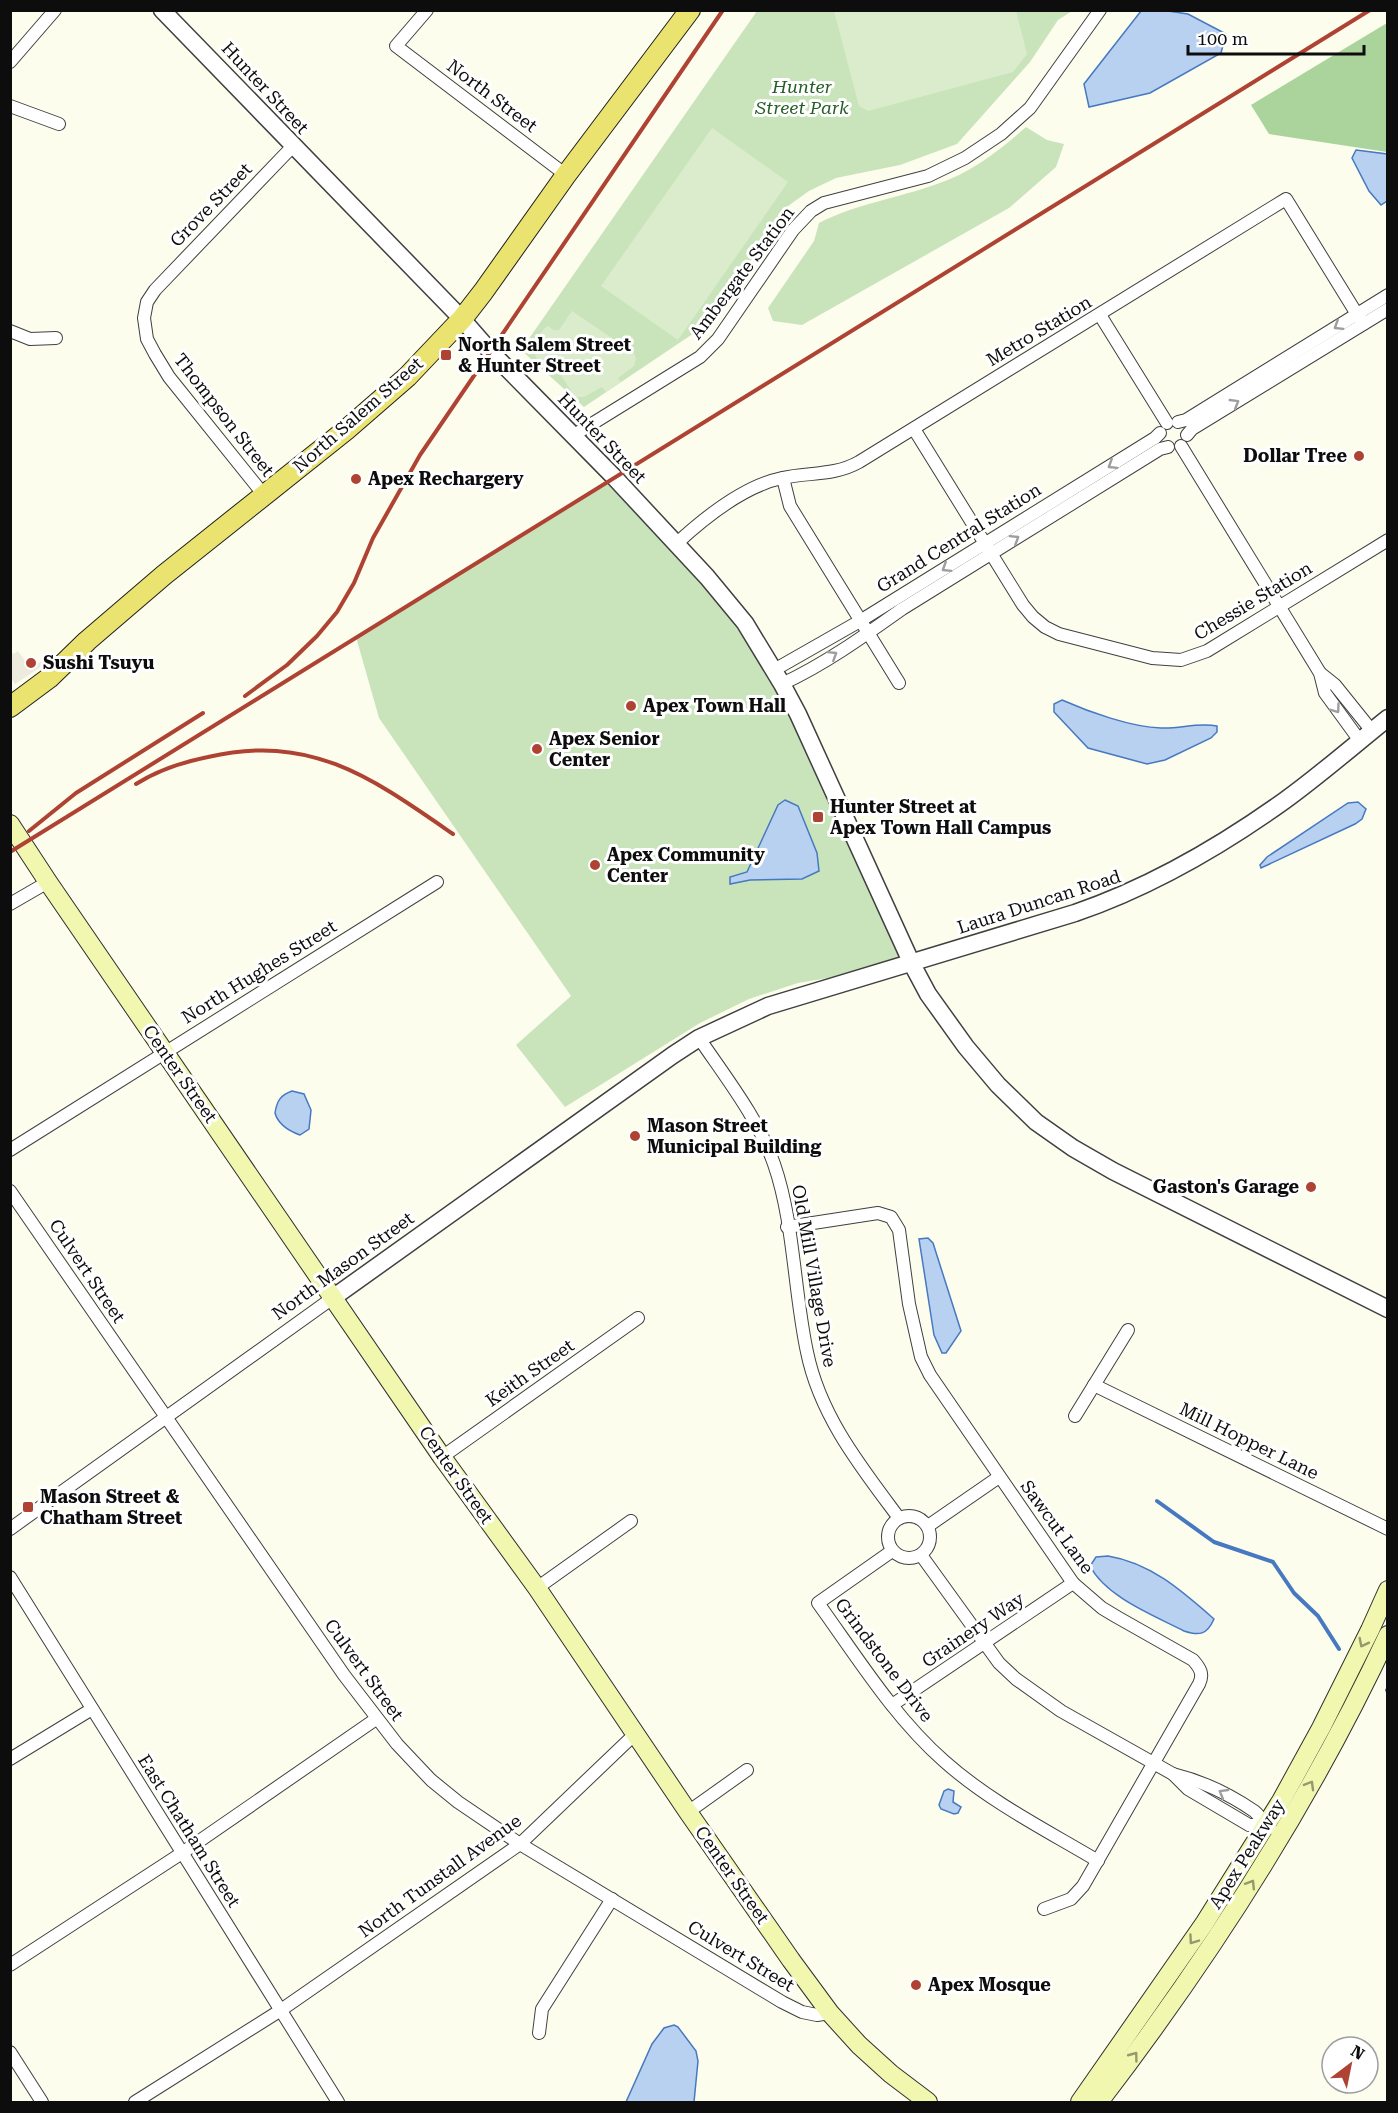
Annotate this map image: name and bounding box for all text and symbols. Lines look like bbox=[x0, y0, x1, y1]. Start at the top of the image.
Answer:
scale bar bbox=[1188, 18, 1364, 56]
text: 100 m bbox=[1197, 28, 1248, 49]
street label: Hunter Street bbox=[218, 37, 313, 138]
street label: North Street bbox=[443, 55, 542, 136]
park label: Hunter Street Park bbox=[754, 76, 849, 118]
street label: Grove Street bbox=[166, 158, 256, 251]
street label: Ambergate Station bbox=[685, 202, 798, 343]
street label: Metro Station bbox=[982, 291, 1095, 370]
one-way arrow bbox=[1334, 318, 1344, 330]
place label: North Salem Street & Hunter Street bbox=[458, 334, 631, 376]
marker: North Salem Street & Hunter Street bbox=[439, 348, 453, 362]
street label: Thompson Street bbox=[170, 349, 279, 481]
street label: North Salem Street bbox=[289, 352, 427, 477]
street label: Hunter Street bbox=[554, 388, 651, 487]
one-way arrow bbox=[1229, 398, 1239, 410]
place label: Dollar Tree bbox=[1243, 445, 1347, 466]
marker: Dollar Tree bbox=[1352, 449, 1366, 463]
one-way arrow bbox=[1108, 458, 1119, 469]
place label: Apex Rechargery bbox=[368, 468, 524, 489]
marker: Apex Rechargery bbox=[349, 472, 363, 486]
street label: Grand Central Station bbox=[873, 478, 1045, 597]
one-way arrow bbox=[1009, 535, 1019, 547]
street label: Chessie Station bbox=[1190, 557, 1316, 644]
one-way arrow bbox=[942, 560, 952, 572]
one-way arrow bbox=[827, 651, 837, 663]
place label: Sushi Tsuyu bbox=[43, 652, 155, 673]
marker: Sushi Tsuyu bbox=[24, 656, 38, 670]
place label: Apex Town Hall bbox=[643, 695, 786, 716]
marker: Apex Town Hall bbox=[624, 699, 638, 713]
one-way arrow bbox=[1329, 702, 1340, 713]
place label: Apex Senior Center bbox=[549, 728, 660, 770]
marker: Apex Senior Center bbox=[530, 742, 544, 756]
place label: Hunter Street at Apex Town Hall Campus bbox=[830, 796, 1051, 838]
marker: Hunter Street at Apex Town Hall Campus bbox=[811, 810, 825, 824]
place label: Apex Community Center bbox=[607, 844, 765, 886]
marker: Apex Community Center bbox=[588, 858, 602, 872]
street label: Laura Duncan Road bbox=[954, 865, 1124, 938]
street label: North Hughes Street bbox=[178, 915, 340, 1028]
street label: Center Street bbox=[139, 1021, 222, 1127]
place label: Mason Street Municipal Building bbox=[647, 1115, 822, 1157]
marker: Mason Street Municipal Building bbox=[628, 1129, 642, 1143]
place label: Gaston's Garage bbox=[1153, 1176, 1299, 1197]
marker: Gaston's Garage bbox=[1304, 1180, 1318, 1194]
street label: Old Mill Village Drive bbox=[788, 1183, 841, 1369]
street label: North Mason Street bbox=[268, 1207, 418, 1324]
street label: Culvert Street bbox=[45, 1215, 130, 1327]
street label: Keith Street bbox=[482, 1334, 578, 1411]
street label: Mill Hopper Lane bbox=[1176, 1398, 1322, 1483]
street label: Center Street bbox=[415, 1422, 498, 1528]
street label: Sawcut Lane bbox=[1016, 1476, 1098, 1578]
place label: Mason Street & Chatham Street bbox=[40, 1486, 182, 1528]
marker: Mason Street & Chatham Street bbox=[21, 1500, 35, 1514]
street label: Grainery Way bbox=[918, 1587, 1028, 1671]
street label: Grindstone Drive bbox=[831, 1594, 938, 1726]
street label: Culvert Street bbox=[321, 1615, 408, 1725]
one-way arrow bbox=[1359, 1637, 1371, 1648]
street label: East Chatham Street bbox=[134, 1751, 245, 1911]
one-way arrow bbox=[1303, 1781, 1315, 1791]
one-way arrow bbox=[1219, 1789, 1229, 1800]
street label: Apex Peakway bbox=[1204, 1795, 1289, 1912]
street label: North Tunstall Avenue bbox=[354, 1810, 525, 1942]
street label: Center Street bbox=[691, 1822, 774, 1928]
one-way arrow bbox=[1243, 1880, 1255, 1890]
street label: Culvert Street bbox=[684, 1916, 798, 1996]
one-way arrow bbox=[1189, 1933, 1200, 1944]
place label: Apex Mosque bbox=[928, 1974, 1051, 1995]
marker: Apex Mosque bbox=[909, 1978, 923, 1992]
north arrow bbox=[1320, 2035, 1380, 2095]
text: N bbox=[1347, 2041, 1368, 2064]
one-way arrow bbox=[1126, 2051, 1137, 2062]

